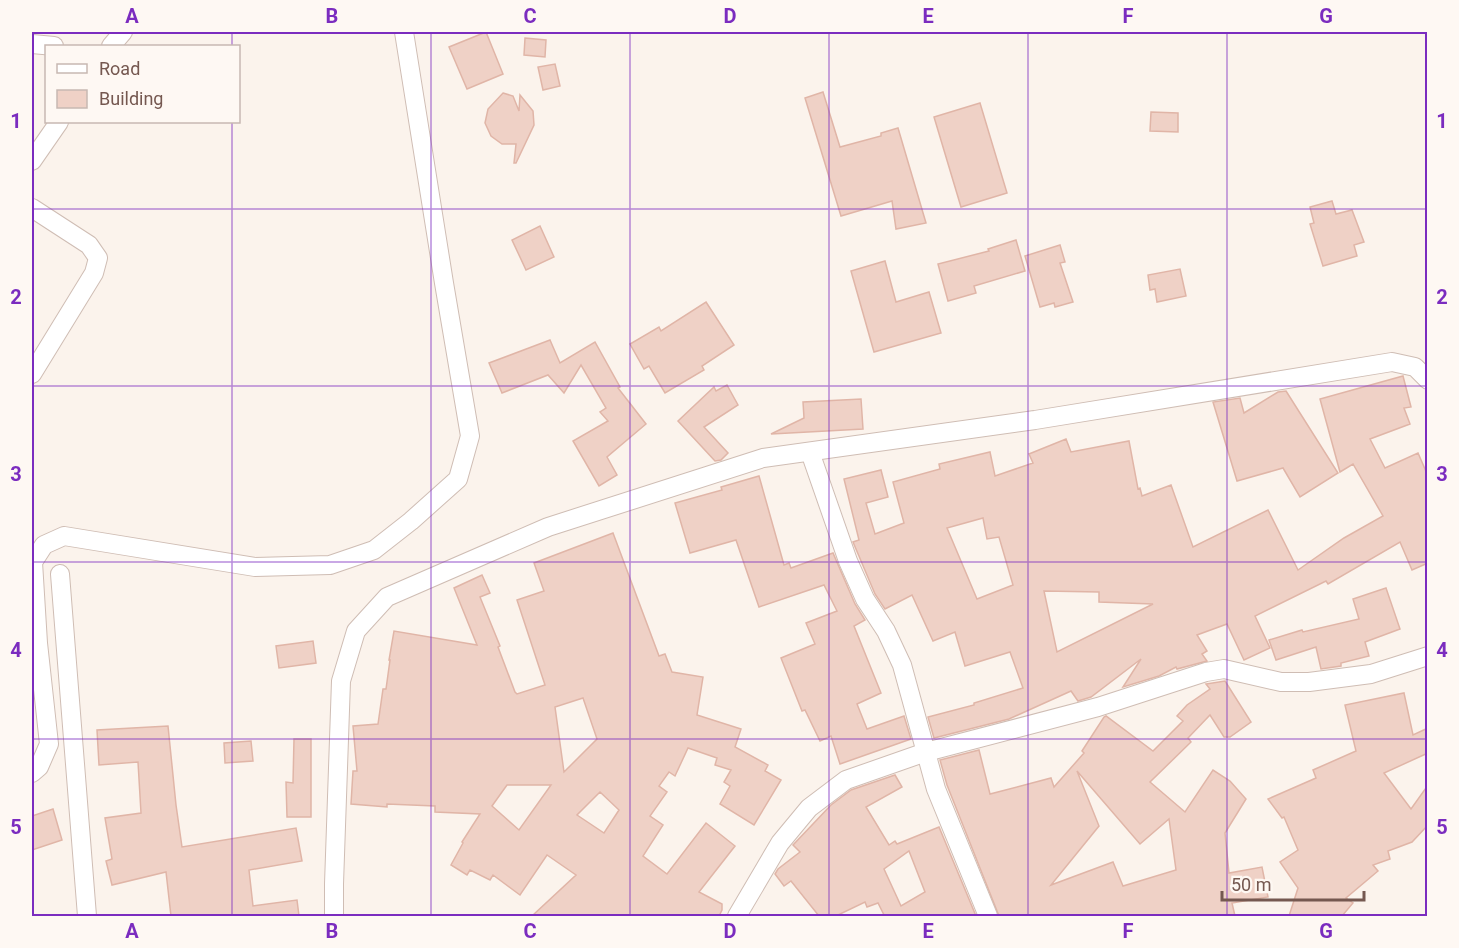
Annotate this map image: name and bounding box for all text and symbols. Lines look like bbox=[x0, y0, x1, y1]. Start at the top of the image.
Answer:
text: A bbox=[125, 4, 139, 28]
text: B bbox=[326, 4, 338, 28]
text: C bbox=[523, 4, 537, 28]
text: D bbox=[724, 4, 737, 28]
text: E bbox=[922, 4, 934, 28]
text: F bbox=[1123, 4, 1134, 28]
text: G bbox=[1319, 4, 1333, 28]
legend bbox=[45, 45, 240, 123]
text: Road bbox=[99, 58, 140, 79]
text: Building bbox=[99, 88, 163, 109]
text: 1 bbox=[10, 109, 22, 133]
text: 1 bbox=[1436, 109, 1448, 133]
text: 2 bbox=[10, 285, 22, 309]
text: 2 bbox=[1436, 285, 1448, 309]
text: 3 bbox=[10, 462, 22, 486]
text: 3 bbox=[1436, 462, 1448, 486]
text: 4 bbox=[10, 638, 22, 662]
text: 4 bbox=[1436, 638, 1448, 662]
text: 5 bbox=[10, 815, 22, 839]
text: 5 bbox=[1436, 815, 1448, 839]
scale bar bbox=[1222, 864, 1364, 902]
text: 50 m bbox=[1231, 874, 1271, 895]
text: A bbox=[125, 919, 139, 943]
text: B bbox=[326, 919, 338, 943]
text: C bbox=[523, 919, 537, 943]
text: D bbox=[724, 919, 737, 943]
text: E bbox=[922, 919, 934, 943]
text: F bbox=[1123, 919, 1134, 943]
text: G bbox=[1319, 919, 1333, 943]

